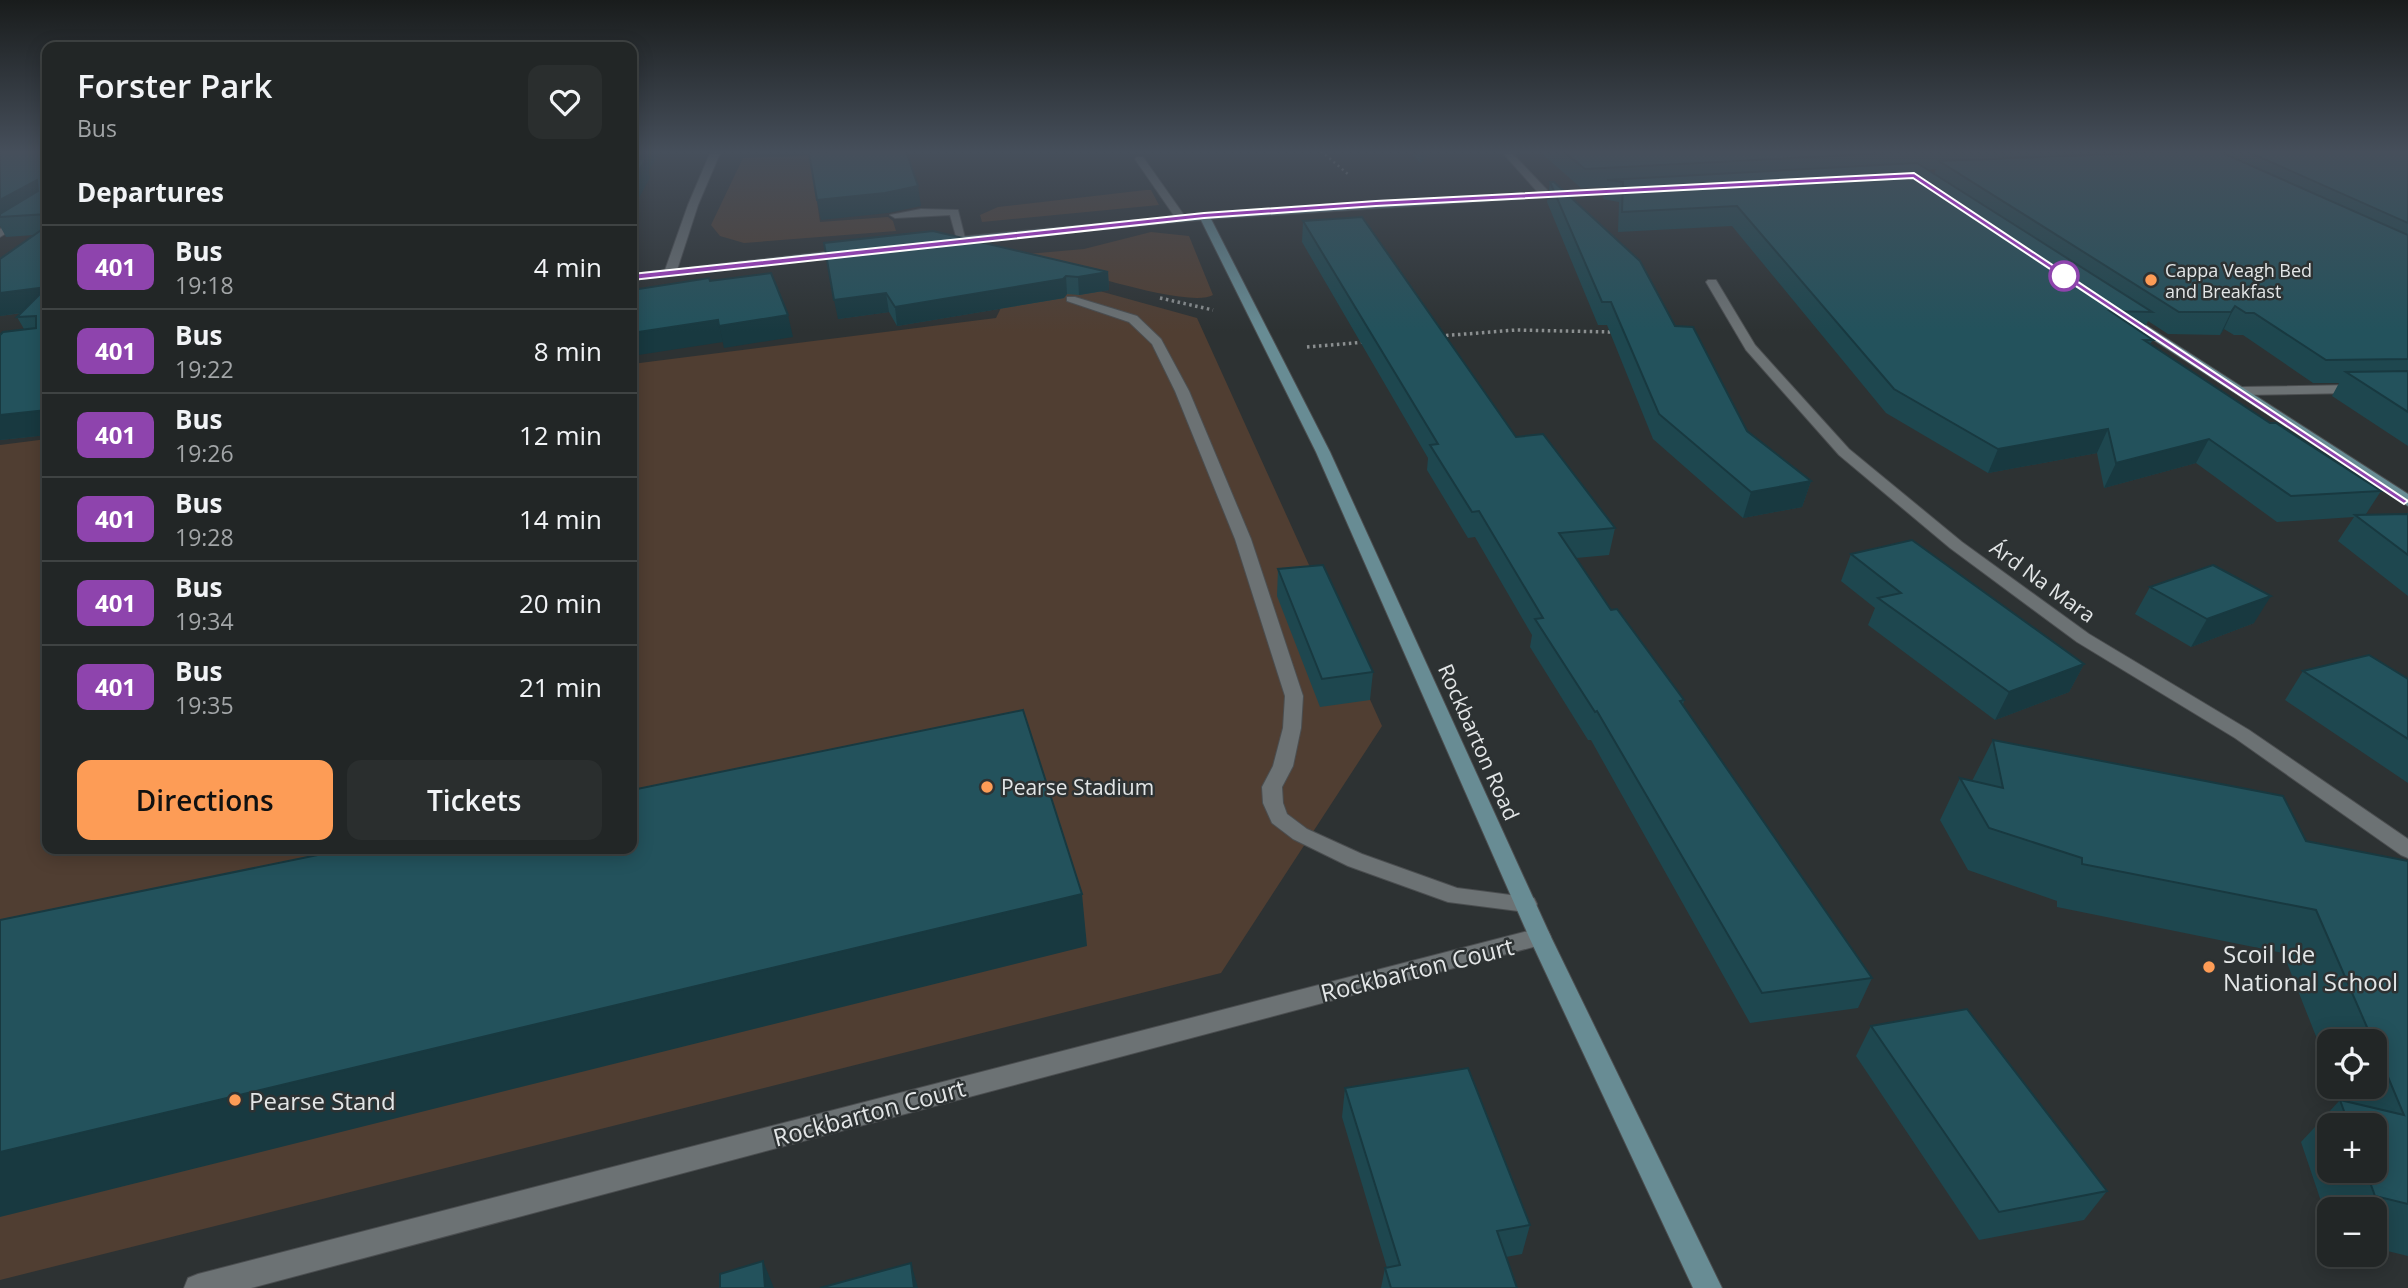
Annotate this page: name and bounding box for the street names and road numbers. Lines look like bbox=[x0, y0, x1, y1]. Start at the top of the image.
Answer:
street label: Árd Na Mara bbox=[1985, 533, 2101, 629]
street label: Rockbarton Road bbox=[1432, 659, 1526, 825]
street label: Rockbarton Court bbox=[1317, 929, 1517, 1009]
street label: Rockbarton Court bbox=[769, 1070, 969, 1154]

